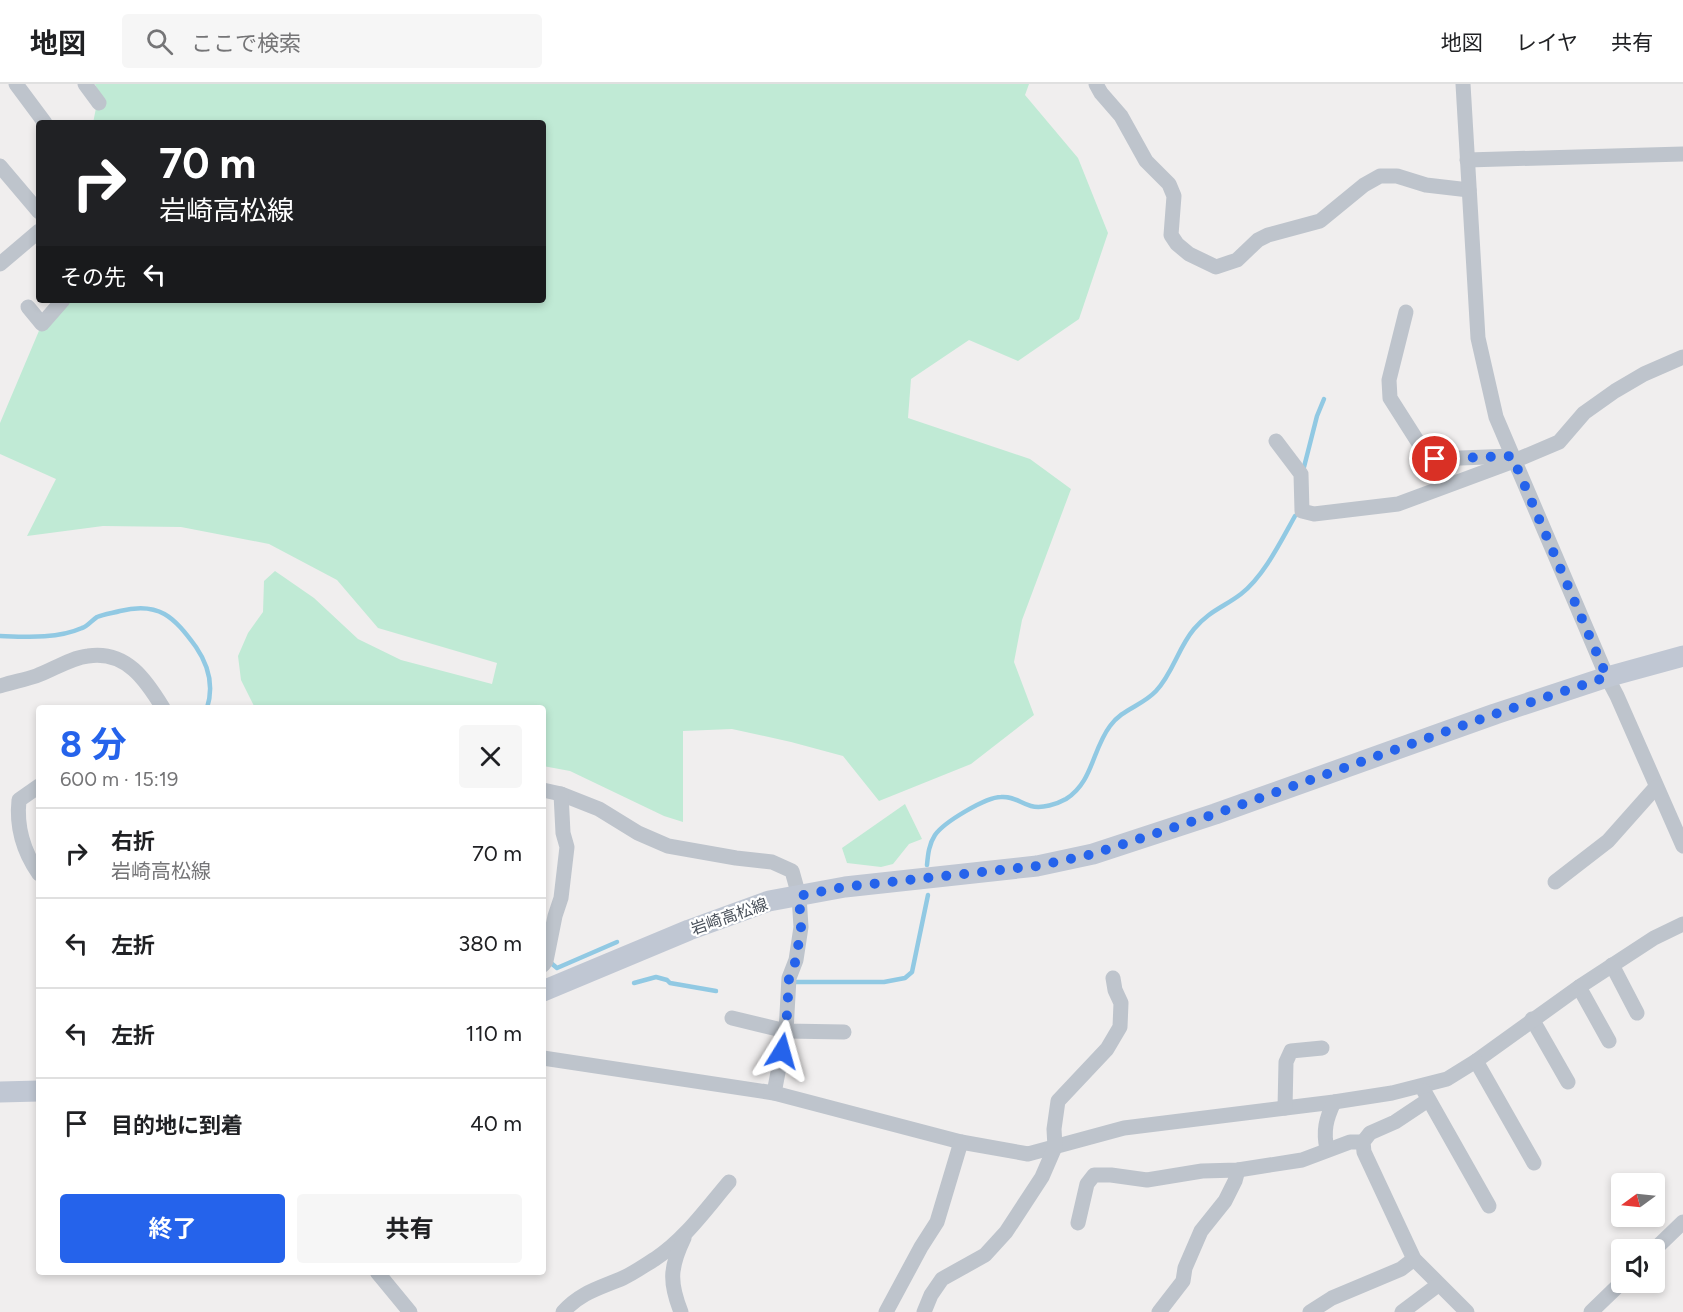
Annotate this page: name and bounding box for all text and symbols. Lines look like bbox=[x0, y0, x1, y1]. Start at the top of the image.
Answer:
search box bbox=[122, 14, 542, 68]
icon: search bbox=[143, 25, 176, 58]
text: 地図 bbox=[30, 26, 86, 60]
text: ここで検索 bbox=[191, 30, 301, 57]
text: 地図 bbox=[1441, 30, 1483, 55]
text: レイヤ bbox=[1516, 30, 1578, 55]
text: 共有 bbox=[1611, 30, 1653, 55]
text: 70 m bbox=[159, 138, 256, 189]
icon: right bbox=[60, 144, 138, 222]
text: 岩崎高松線 bbox=[159, 194, 294, 227]
icon: left bbox=[138, 258, 171, 291]
text: その先 bbox=[60, 264, 126, 291]
pin bbox=[1409, 433, 1460, 484]
icon: arrive bbox=[1418, 442, 1451, 475]
text: 8 分 bbox=[60, 723, 127, 766]
button: close bbox=[459, 725, 522, 788]
text: 600 m · 15:19 bbox=[60, 767, 178, 791]
text: 右折 bbox=[111, 828, 155, 855]
icon: right bbox=[60, 837, 93, 870]
text: 70 m bbox=[472, 840, 522, 867]
text: 岩崎高松線 bbox=[111, 859, 211, 883]
street label: 岩崎高松線 bbox=[688, 894, 770, 938]
icon: left bbox=[60, 927, 93, 960]
text: 380 m bbox=[458, 930, 522, 957]
text: 左折 bbox=[111, 932, 155, 959]
icon: left bbox=[60, 1017, 93, 1050]
position arrow bbox=[750, 1019, 814, 1083]
text: 110 m bbox=[466, 1020, 522, 1047]
text: 左折 bbox=[111, 1022, 155, 1049]
icon: arrive bbox=[60, 1107, 93, 1140]
text: 40 m bbox=[470, 1110, 522, 1137]
text: 目的地に到着 bbox=[111, 1112, 243, 1139]
north arrow bbox=[1611, 1173, 1665, 1227]
map controls bbox=[1611, 1173, 1665, 1293]
button: 終了 bbox=[60, 1194, 285, 1263]
button: 共有 bbox=[297, 1194, 522, 1263]
button: sound bbox=[1611, 1239, 1665, 1293]

